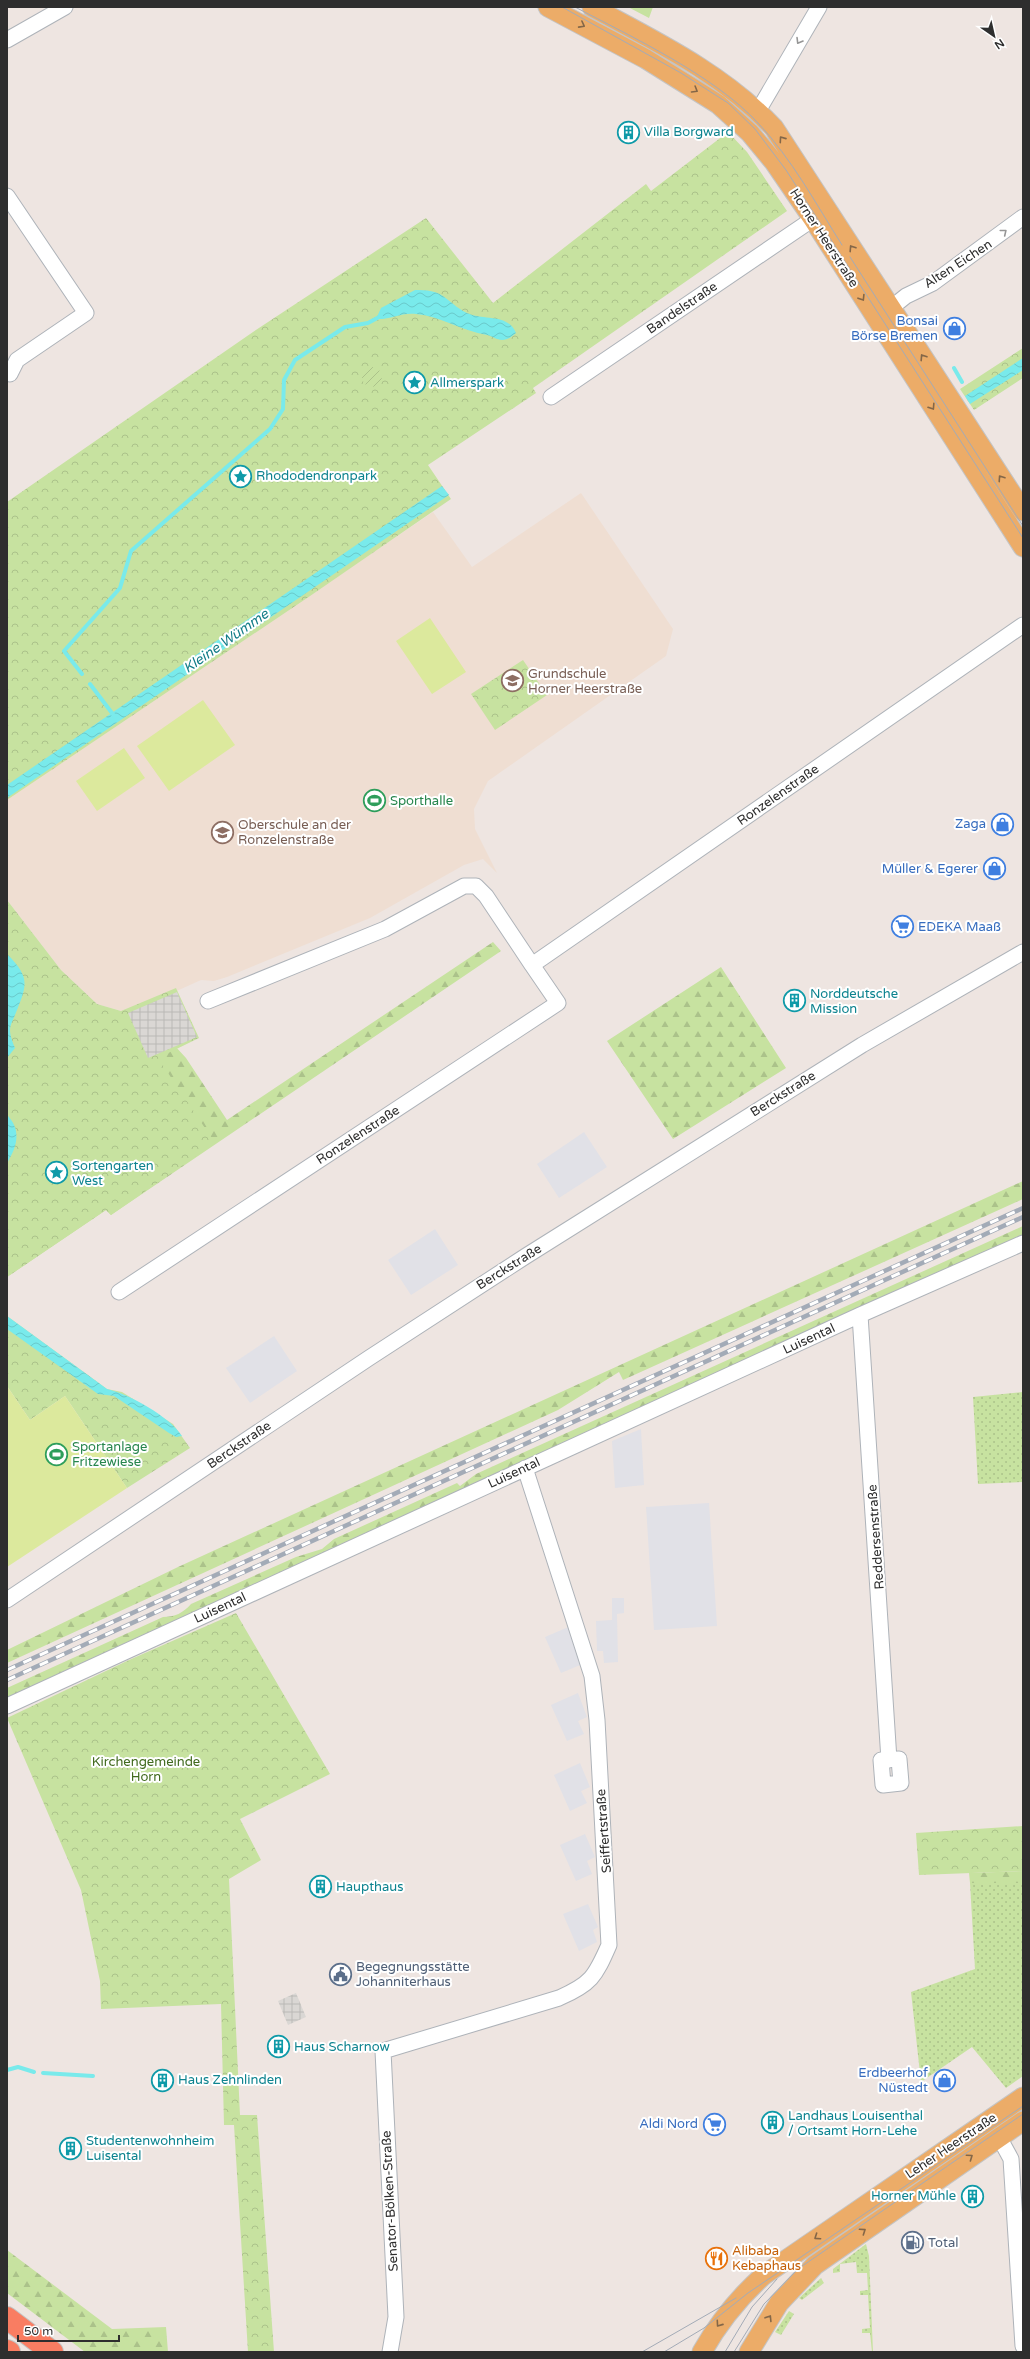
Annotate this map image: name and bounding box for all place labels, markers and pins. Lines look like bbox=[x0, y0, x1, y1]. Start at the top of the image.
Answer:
building icon: Villa Borgward bbox=[615, 119, 641, 145]
place label: Villa Borgward bbox=[644, 124, 734, 140]
place label: Bonsai Börse Bremen bbox=[851, 313, 938, 344]
shop icon: Bonsai Börse Bremen bbox=[941, 315, 967, 341]
place icon: Allmerspark bbox=[401, 370, 427, 396]
place label: Allmerspark bbox=[430, 375, 504, 391]
place icon: Rhododendronpark bbox=[227, 463, 253, 489]
place label: Rhododendronpark bbox=[256, 468, 377, 484]
place label: Grundschule Horner Heerstraße bbox=[528, 666, 642, 697]
school or university icon: Grundschule Horner Heerstraße bbox=[500, 668, 526, 694]
sports icon: Sporthalle bbox=[362, 788, 388, 814]
place label: Sporthalle bbox=[390, 793, 453, 809]
shop icon: Zaga bbox=[989, 811, 1015, 837]
place label: Zaga bbox=[955, 816, 986, 832]
place label: Oberschule an der Ronzelenstraße bbox=[238, 817, 351, 848]
school or university icon: Oberschule an der Ronzelenstraße bbox=[210, 819, 236, 845]
shop icon: Müller & Egerer bbox=[981, 856, 1007, 882]
place label: Müller & Egerer bbox=[882, 861, 978, 877]
supermarket icon: EDEKA Maaß bbox=[889, 914, 915, 940]
place label: EDEKA Maaß bbox=[918, 919, 1001, 935]
place label: Norddeutsche Mission bbox=[810, 986, 898, 1017]
building icon: Norddeutsche Mission bbox=[781, 988, 807, 1014]
place label: Sortengarten West bbox=[72, 1158, 154, 1189]
place icon: Sortengarten West bbox=[43, 1160, 69, 1186]
place label: Sportanlage Fritzewiese bbox=[72, 1439, 147, 1470]
sports icon: Sportanlage Fritzewiese bbox=[43, 1441, 69, 1467]
building icon: Haupthaus bbox=[307, 1874, 333, 1900]
place label: Haupthaus bbox=[336, 1879, 403, 1895]
place label: Begegnungsstätte Johanniterhaus bbox=[356, 1959, 470, 1990]
public building icon: Begegnungsstätte Johanniterhaus bbox=[327, 1961, 353, 1987]
building icon: Haus Scharnow bbox=[266, 2034, 292, 2060]
place label: Haus Scharnow bbox=[294, 2039, 390, 2055]
place label: Erdbeerhof Nüstedt bbox=[858, 2065, 928, 2096]
building icon: Haus Zehnlinden bbox=[150, 2067, 176, 2093]
shop icon: Erdbeerhof Nüstedt bbox=[931, 2067, 957, 2093]
place label: Haus Zehnlinden bbox=[178, 2072, 282, 2088]
place label: Landhaus Louisenthal / Ortsamt Horn-Lehe bbox=[788, 2108, 923, 2139]
building icon: Landhaus Louisenthal / Ortsamt Horn-Lehe bbox=[760, 2110, 786, 2136]
supermarket icon: Aldi Nord bbox=[701, 2111, 727, 2137]
place label: Aldi Nord bbox=[639, 2116, 698, 2132]
place label: Studentenwohnheim Luisental bbox=[86, 2133, 214, 2164]
building icon: Studentenwohnheim Luisental bbox=[57, 2135, 83, 2161]
building icon: Horner Mühle bbox=[959, 2183, 985, 2209]
place label: Horner Mühle bbox=[871, 2188, 956, 2204]
fuel station icon: Total bbox=[899, 2230, 925, 2256]
place label: Total bbox=[928, 2235, 958, 2251]
place label: Alibaba Kebaphaus bbox=[732, 2243, 801, 2274]
restaurant icon: Alibaba Kebaphaus bbox=[704, 2245, 730, 2271]

